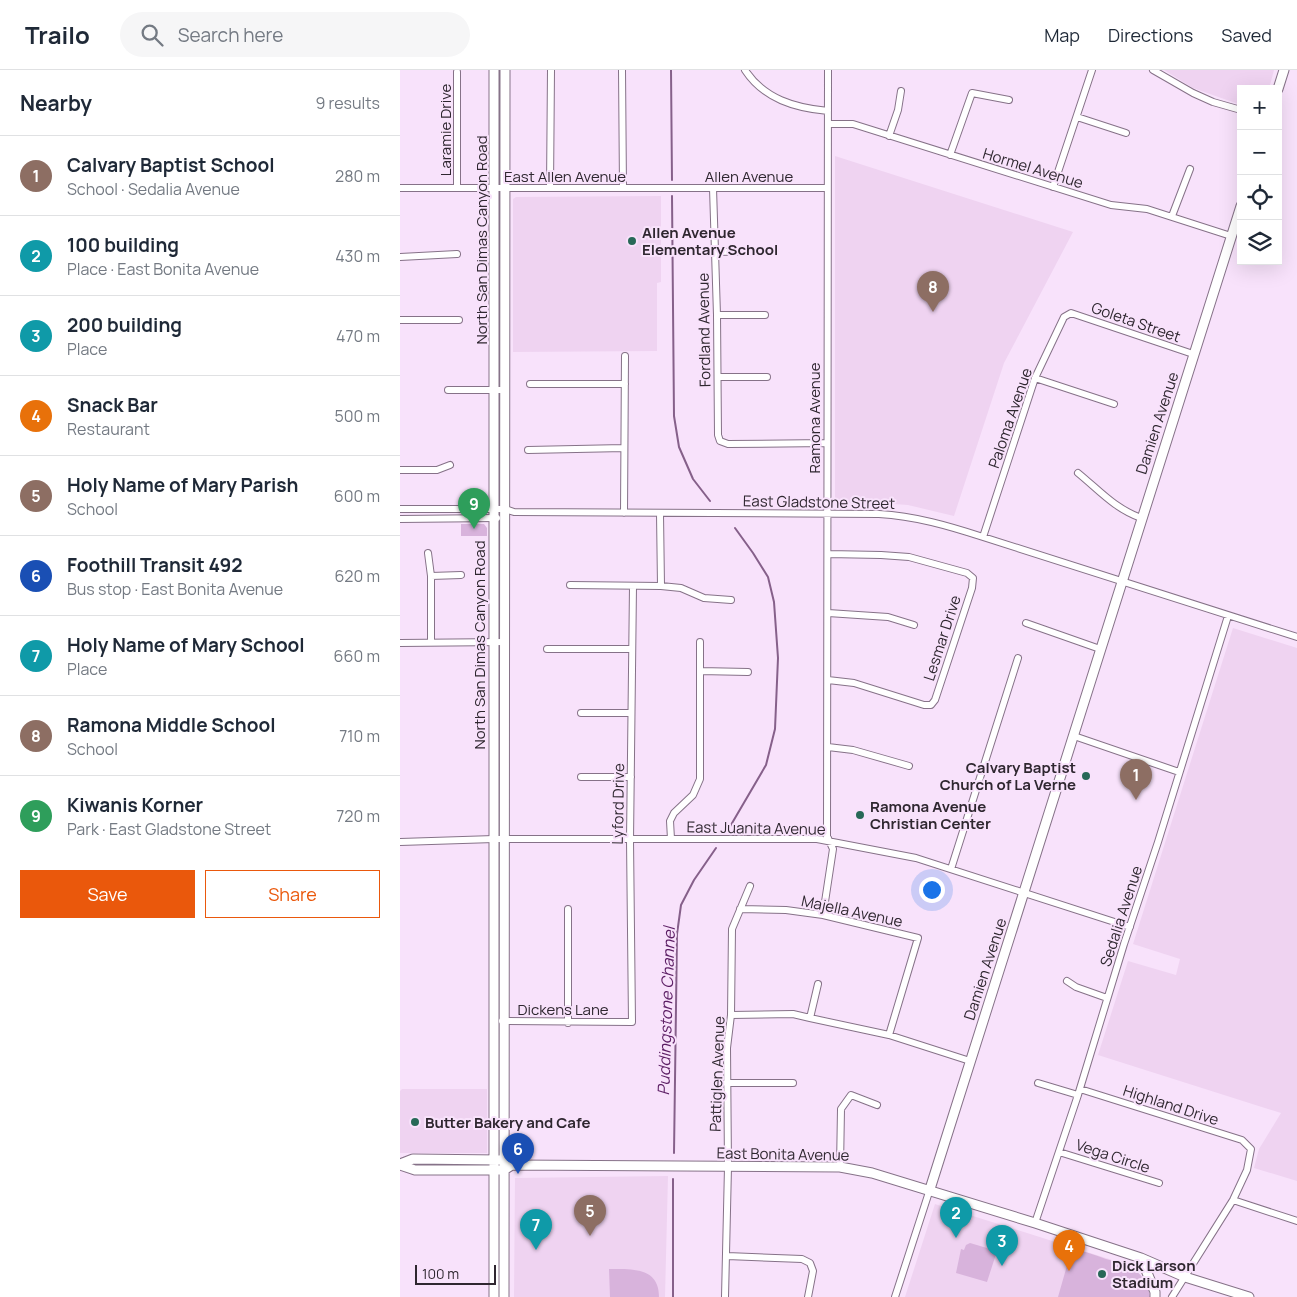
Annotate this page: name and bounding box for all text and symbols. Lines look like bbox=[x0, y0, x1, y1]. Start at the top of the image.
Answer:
search box bbox=[120, 12, 470, 57]
text: Trailo bbox=[25, 18, 90, 51]
icon: search bbox=[138, 21, 166, 49]
text: Search here bbox=[178, 22, 283, 48]
text: Map bbox=[1044, 23, 1080, 47]
text: Directions bbox=[1108, 23, 1193, 47]
text: Saved bbox=[1221, 23, 1272, 47]
street label: Laramie Drive bbox=[435, 84, 456, 176]
map controls bbox=[1237, 85, 1282, 265]
button: + bbox=[1237, 85, 1282, 130]
text: Nearby bbox=[20, 89, 92, 117]
text: 9 results bbox=[315, 92, 380, 114]
button: − bbox=[1237, 130, 1282, 175]
street label: North San Dimas Canyon Road bbox=[471, 135, 492, 345]
street label: Hormel Avenue bbox=[980, 143, 1086, 193]
text: Calvary Baptist School bbox=[67, 152, 275, 178]
text: 1 bbox=[32, 165, 40, 187]
text: 280 m bbox=[335, 165, 380, 187]
street label: East Allen Avenue bbox=[504, 166, 626, 187]
street label: Allen Avenue bbox=[705, 166, 793, 187]
button: locate bbox=[1237, 175, 1282, 220]
text: School · Sedalia Avenue bbox=[67, 178, 240, 200]
button: layers bbox=[1237, 220, 1282, 265]
place label: Allen Avenue Elementary School bbox=[642, 222, 778, 260]
text: 100 building bbox=[67, 232, 179, 258]
marker: Allen Avenue Elementary School bbox=[626, 235, 638, 247]
text: 2 bbox=[31, 245, 41, 267]
text: 430 m bbox=[335, 245, 380, 267]
text: Place · East Bonita Avenue bbox=[67, 258, 259, 280]
pin: 8 bbox=[917, 271, 949, 312]
street label: Fordland Avenue bbox=[693, 272, 715, 387]
street label: Goleta Street bbox=[1089, 297, 1183, 347]
text: 200 building bbox=[67, 312, 182, 338]
text: 3 bbox=[31, 325, 41, 347]
text: 470 m bbox=[336, 325, 380, 347]
text: Place bbox=[67, 338, 107, 360]
street label: Ramona Avenue bbox=[804, 362, 825, 473]
street label: Paloma Avenue bbox=[983, 365, 1037, 471]
street label: Damien Avenue bbox=[1131, 369, 1184, 477]
text: Snack Bar bbox=[67, 392, 158, 418]
text: 4 bbox=[31, 405, 41, 427]
text: 500 m bbox=[334, 405, 380, 427]
text: Restaurant bbox=[67, 418, 150, 440]
text: Holy Name of Mary Parish bbox=[67, 472, 298, 498]
text: 5 bbox=[31, 485, 41, 507]
text: 600 m bbox=[334, 485, 380, 507]
pin: 9 bbox=[458, 488, 490, 529]
street label: East Gladstone Street bbox=[743, 490, 895, 514]
text: School bbox=[67, 498, 118, 520]
street label: North San Dimas Canyon Road bbox=[469, 540, 490, 750]
text: Foothill Transit 492 bbox=[67, 552, 243, 578]
text: 6 bbox=[31, 565, 41, 587]
text: 620 m bbox=[334, 565, 380, 587]
text: Bus stop · East Bonita Avenue bbox=[67, 578, 283, 600]
street label: Lesmar Drive bbox=[918, 592, 966, 683]
text: Holy Name of Mary School bbox=[67, 632, 305, 658]
text: 7 bbox=[32, 645, 40, 667]
text: 660 m bbox=[334, 645, 380, 667]
text: Place bbox=[67, 658, 107, 680]
text: Ramona Middle School bbox=[67, 712, 276, 738]
text: 8 bbox=[31, 725, 41, 747]
text: 710 m bbox=[339, 725, 380, 747]
text: School bbox=[67, 738, 118, 760]
place label: Calvary Baptist Church of La Verne bbox=[940, 757, 1076, 795]
pin: 1 bbox=[1120, 759, 1152, 800]
street label: Lyford Drive bbox=[607, 763, 629, 845]
marker: Calvary Baptist Church of La Verne bbox=[1080, 770, 1092, 782]
text: Kiwanis Korner bbox=[67, 792, 203, 818]
place label: Ramona Avenue Christian Center bbox=[870, 796, 991, 834]
text: 9 bbox=[31, 805, 41, 827]
text: 720 m bbox=[336, 805, 380, 827]
marker: Ramona Avenue Christian Center bbox=[854, 809, 866, 821]
street label: East Juanita Avenue bbox=[686, 816, 826, 840]
text: Park · East Gladstone Street bbox=[67, 818, 271, 840]
street label: Sedalia Avenue bbox=[1095, 863, 1147, 969]
button: Save bbox=[20, 870, 195, 918]
button: Share bbox=[205, 870, 380, 918]
your location bbox=[919, 877, 945, 903]
street label: Majella Avenue bbox=[799, 890, 905, 932]
street label: Damien Avenue bbox=[959, 915, 1012, 1023]
water label: Puddingstone Channel bbox=[652, 924, 680, 1096]
street label: Dickens Lane bbox=[517, 999, 609, 1020]
street label: Pattiglen Avenue bbox=[704, 1016, 730, 1132]
street label: Highland Drive bbox=[1121, 1080, 1222, 1130]
place label: Butter Bakery and Cafe bbox=[425, 1112, 590, 1133]
marker: Butter Bakery and Cafe bbox=[409, 1116, 421, 1128]
pin: 6 bbox=[502, 1133, 534, 1174]
street label: Vega Circle bbox=[1073, 1134, 1153, 1178]
street label: East Bonita Avenue bbox=[716, 1142, 850, 1166]
pin: 5 bbox=[574, 1195, 606, 1236]
pin: 2 bbox=[940, 1197, 972, 1238]
pin: 7 bbox=[520, 1209, 552, 1250]
pin: 3 bbox=[986, 1225, 1018, 1266]
pin: 4 bbox=[1053, 1230, 1085, 1271]
place label: Dick Larson Stadium bbox=[1112, 1255, 1196, 1293]
scale bar bbox=[415, 1262, 496, 1285]
text: 100 m bbox=[422, 1264, 459, 1283]
marker: Dick Larson Stadium bbox=[1096, 1268, 1108, 1280]

